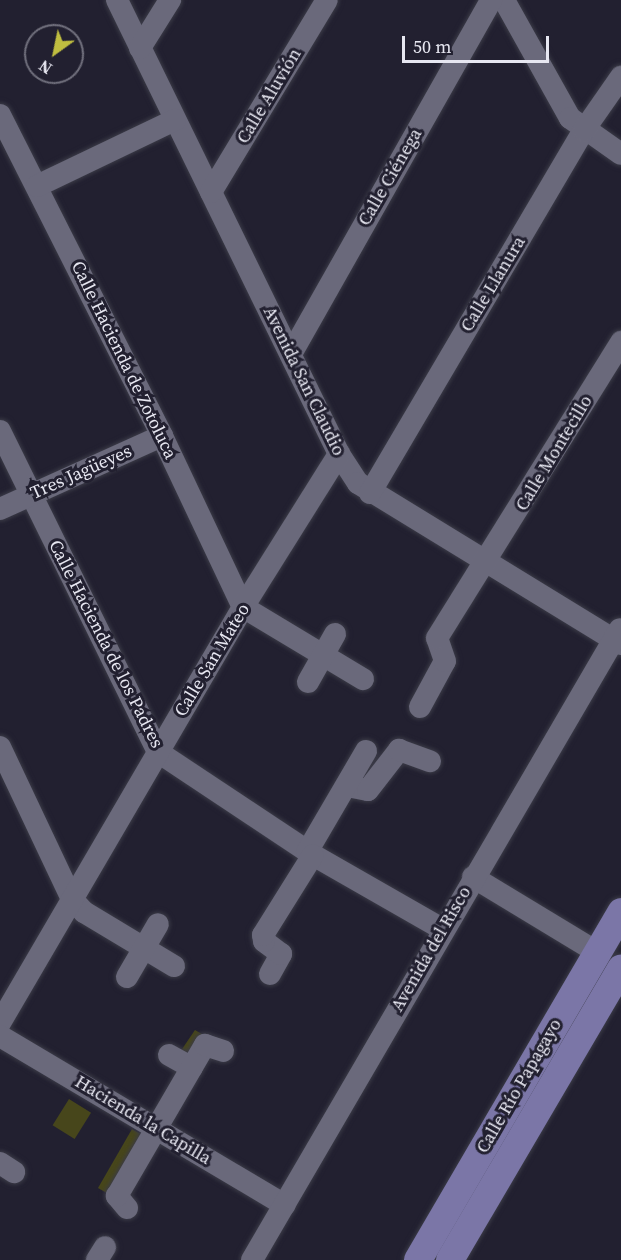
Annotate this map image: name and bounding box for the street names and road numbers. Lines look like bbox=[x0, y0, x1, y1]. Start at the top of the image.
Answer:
street label: Calle Aluvión bbox=[232, 45, 306, 147]
street label: Calle Ciénega bbox=[353, 125, 427, 229]
street label: Calle Llanura bbox=[456, 232, 530, 336]
street label: Calle Hacienda de Zotoluca bbox=[67, 258, 181, 462]
street label: Avenida San Claudio bbox=[259, 303, 349, 459]
street label: Calle Montecillo bbox=[511, 391, 597, 515]
street label: Tres Jagüeyes bbox=[27, 440, 135, 504]
street label: Calle Hacienda de los Padres bbox=[44, 536, 168, 752]
street label: Calle San Mateo bbox=[170, 600, 254, 720]
street label: Avenida del Risco bbox=[386, 883, 476, 1015]
street label: Calle Río Papagayo bbox=[472, 1015, 566, 1157]
street label: Hacienda la Capilla bbox=[71, 1071, 215, 1169]

